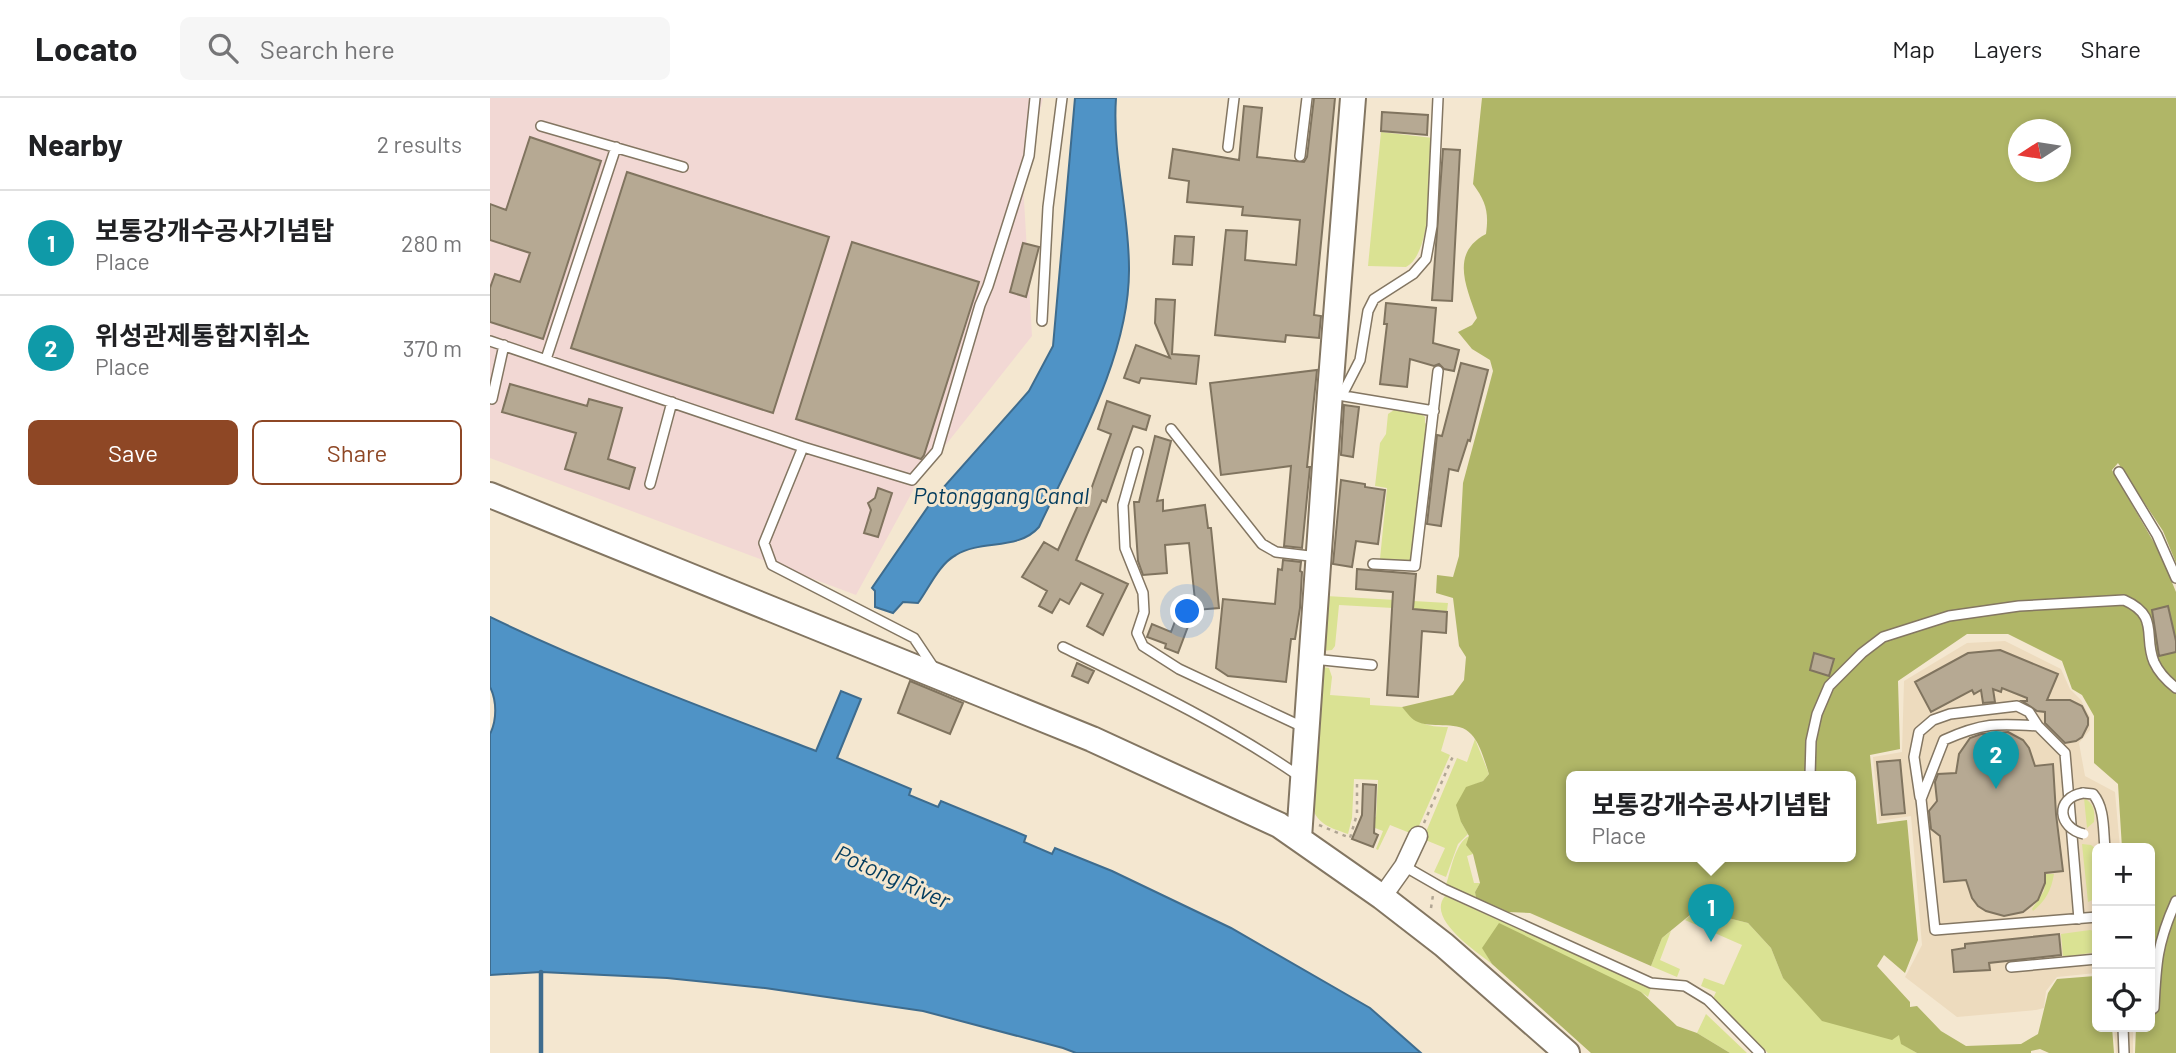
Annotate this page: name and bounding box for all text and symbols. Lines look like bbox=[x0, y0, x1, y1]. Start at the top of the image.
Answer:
search box bbox=[180, 17, 670, 80]
text: Locato bbox=[35, 28, 138, 68]
icon: search bbox=[204, 29, 242, 67]
text: Search here bbox=[260, 33, 395, 64]
text: Map bbox=[1892, 34, 1935, 63]
text: Layers bbox=[1973, 34, 2042, 63]
text: Share bbox=[2080, 34, 2141, 63]
north arrow bbox=[2008, 119, 2071, 182]
text: Nearby bbox=[28, 126, 123, 162]
text: 2 results bbox=[377, 130, 462, 158]
text: 보통강개수공사기념탑 bbox=[95, 214, 334, 245]
text: 1 bbox=[47, 229, 55, 257]
text: 280 m bbox=[401, 229, 462, 257]
text: Place bbox=[95, 247, 150, 275]
text: 위성관제통합지휘소 bbox=[95, 319, 310, 350]
text: 2 bbox=[45, 334, 57, 362]
text: 370 m bbox=[403, 334, 462, 362]
text: Place bbox=[95, 352, 150, 380]
button: Save bbox=[28, 420, 238, 485]
button: Share bbox=[252, 420, 462, 485]
water label: Potonggang Canal bbox=[913, 481, 1089, 509]
your location bbox=[1170, 594, 1204, 628]
pin: 2 bbox=[1973, 731, 2019, 789]
popup bbox=[1566, 771, 1856, 862]
text: 보통강개수공사기념탑 bbox=[1591, 788, 1831, 819]
text: Place bbox=[1591, 821, 1646, 849]
water label: Potong River bbox=[831, 838, 956, 914]
map controls bbox=[2092, 843, 2155, 1032]
button: + bbox=[2092, 843, 2155, 906]
pin: 1 bbox=[1688, 884, 1734, 942]
button: − bbox=[2092, 906, 2155, 969]
button: locate bbox=[2092, 969, 2155, 1032]

